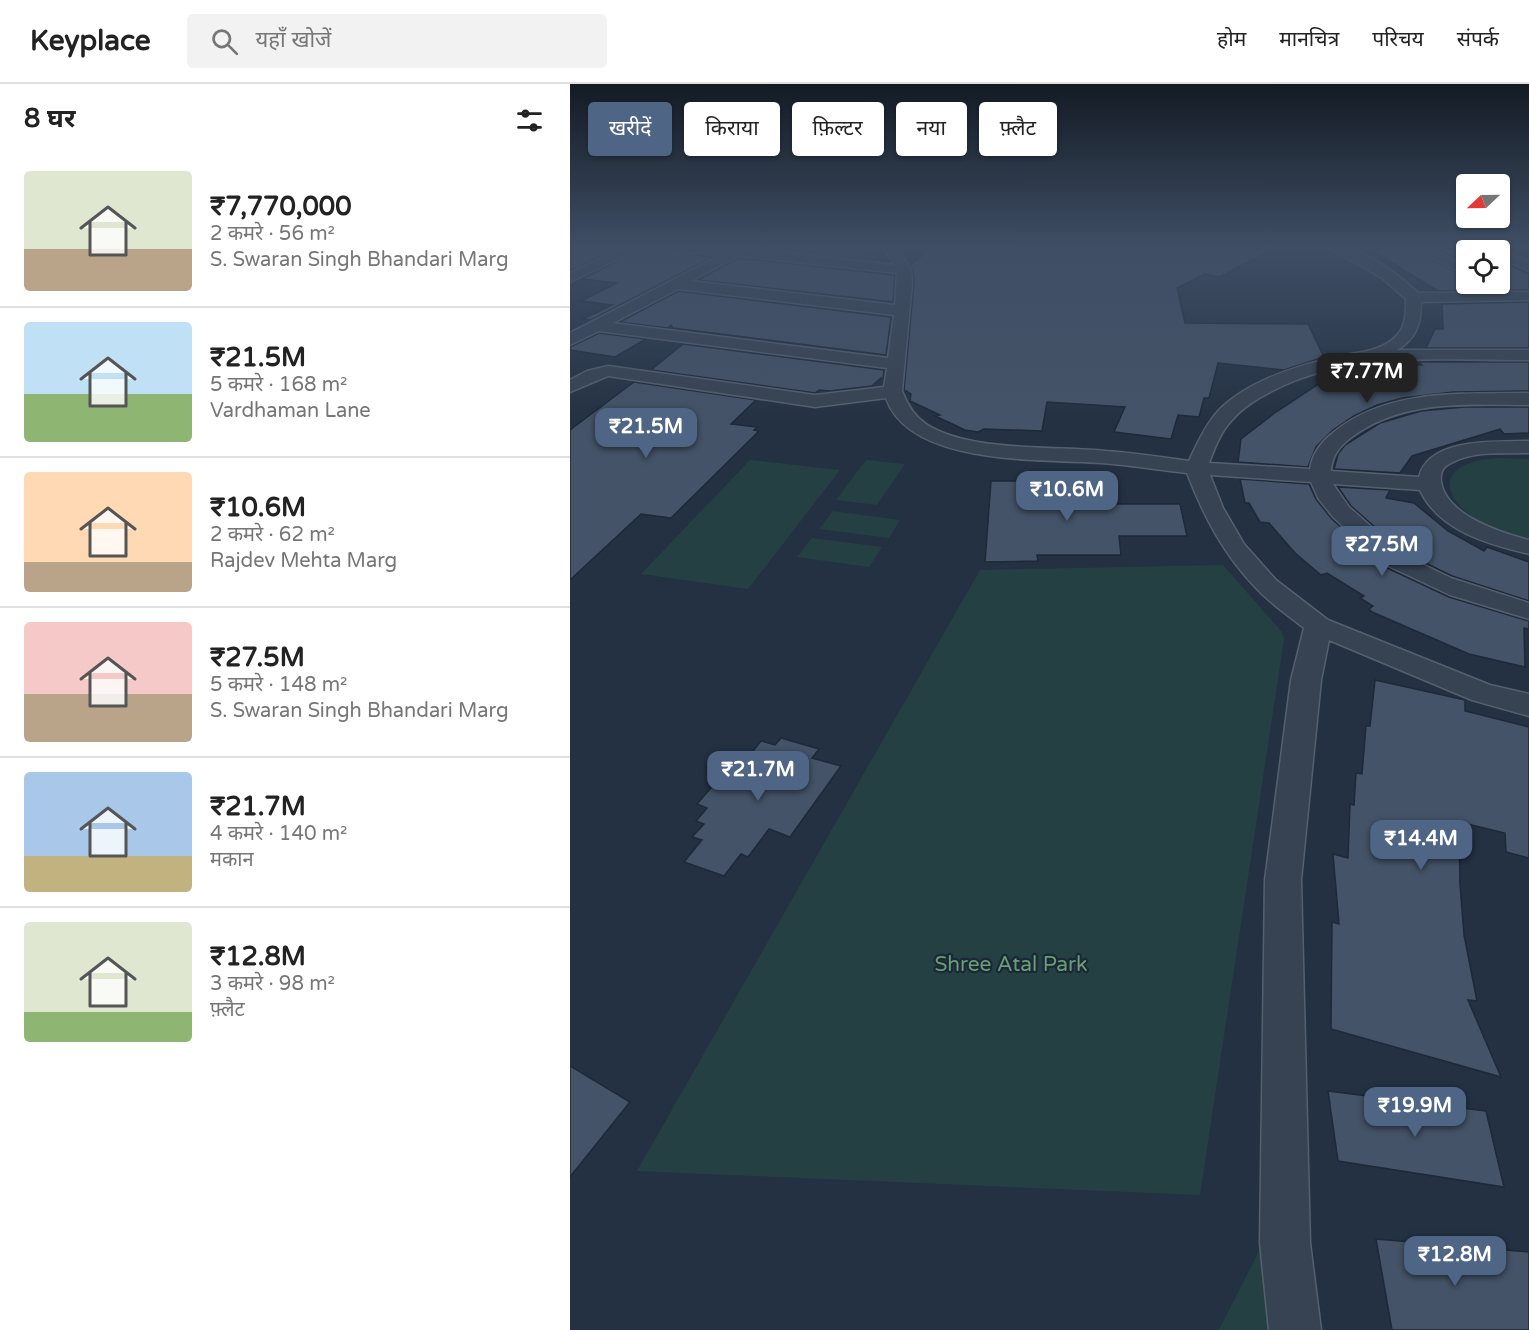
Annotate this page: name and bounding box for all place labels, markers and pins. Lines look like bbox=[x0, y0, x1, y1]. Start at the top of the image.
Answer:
pin: ₹7.77M bbox=[1318, 353, 1416, 404]
pin: ₹21.5M bbox=[597, 408, 695, 459]
pin: ₹10.6M bbox=[1018, 471, 1116, 522]
pin: ₹27.5M bbox=[1333, 526, 1431, 577]
pin: ₹21.7M bbox=[709, 751, 807, 802]
pin: ₹14.4M bbox=[1372, 820, 1470, 871]
pin: ₹19.9M bbox=[1366, 1087, 1464, 1138]
pin: ₹12.8M bbox=[1406, 1236, 1504, 1287]

